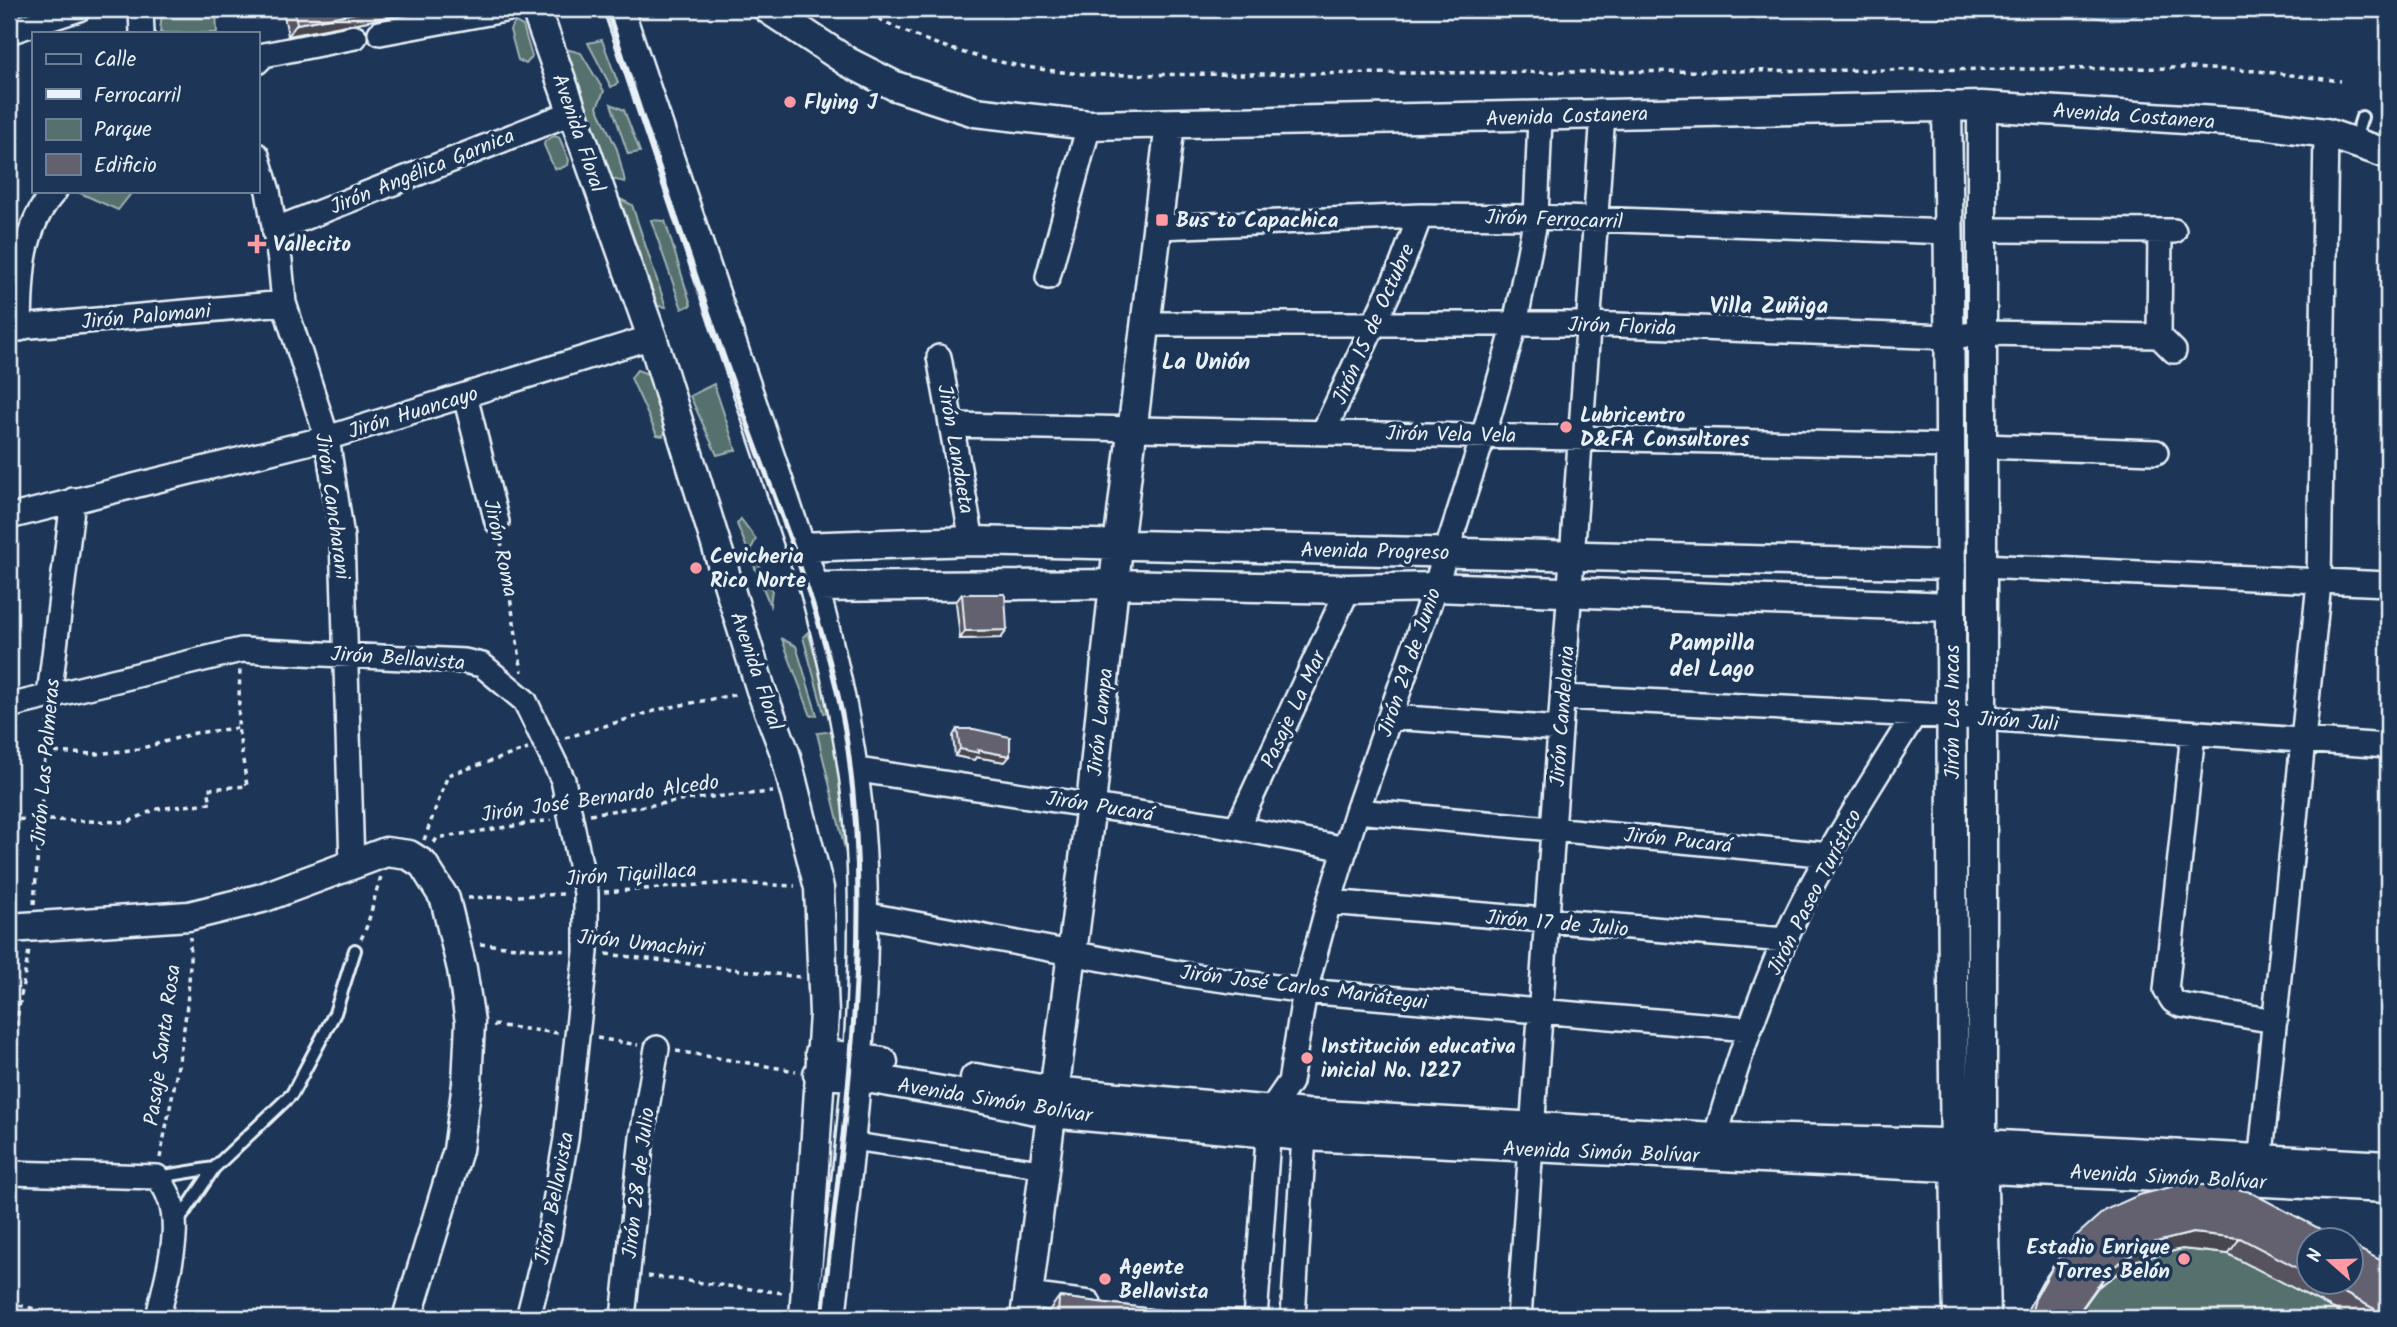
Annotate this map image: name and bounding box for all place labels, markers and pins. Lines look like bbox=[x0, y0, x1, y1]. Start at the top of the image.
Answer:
place label: Flying J bbox=[804, 87, 878, 120]
marker: Flying J bbox=[782, 94, 798, 110]
place label: Bus to Capachica bbox=[1176, 205, 1339, 238]
marker: Bus to Capachica bbox=[1154, 212, 1170, 228]
place label: Vallecito bbox=[273, 229, 352, 262]
marker: Vallecito bbox=[247, 234, 267, 254]
place label: Lubricentro D&FA Consultores bbox=[1580, 400, 1750, 457]
marker: Lubricentro D&FA Consultores bbox=[1558, 419, 1574, 435]
place label: Cevicheria Rico Norte bbox=[710, 541, 806, 598]
marker: Cevicheria Rico Norte bbox=[688, 560, 704, 576]
place label: Institución educativa inicial No. 1227 bbox=[1321, 1031, 1516, 1088]
marker: Institución educativa inicial No. 1227 bbox=[1299, 1050, 1315, 1066]
place label: Estadio Enrique Torres Belón bbox=[2026, 1232, 2170, 1289]
marker: Estadio Enrique Torres Belón bbox=[2176, 1251, 2192, 1267]
place label: Agente Bellavista bbox=[1119, 1252, 1209, 1309]
marker: Agente Bellavista bbox=[1097, 1271, 1113, 1287]

